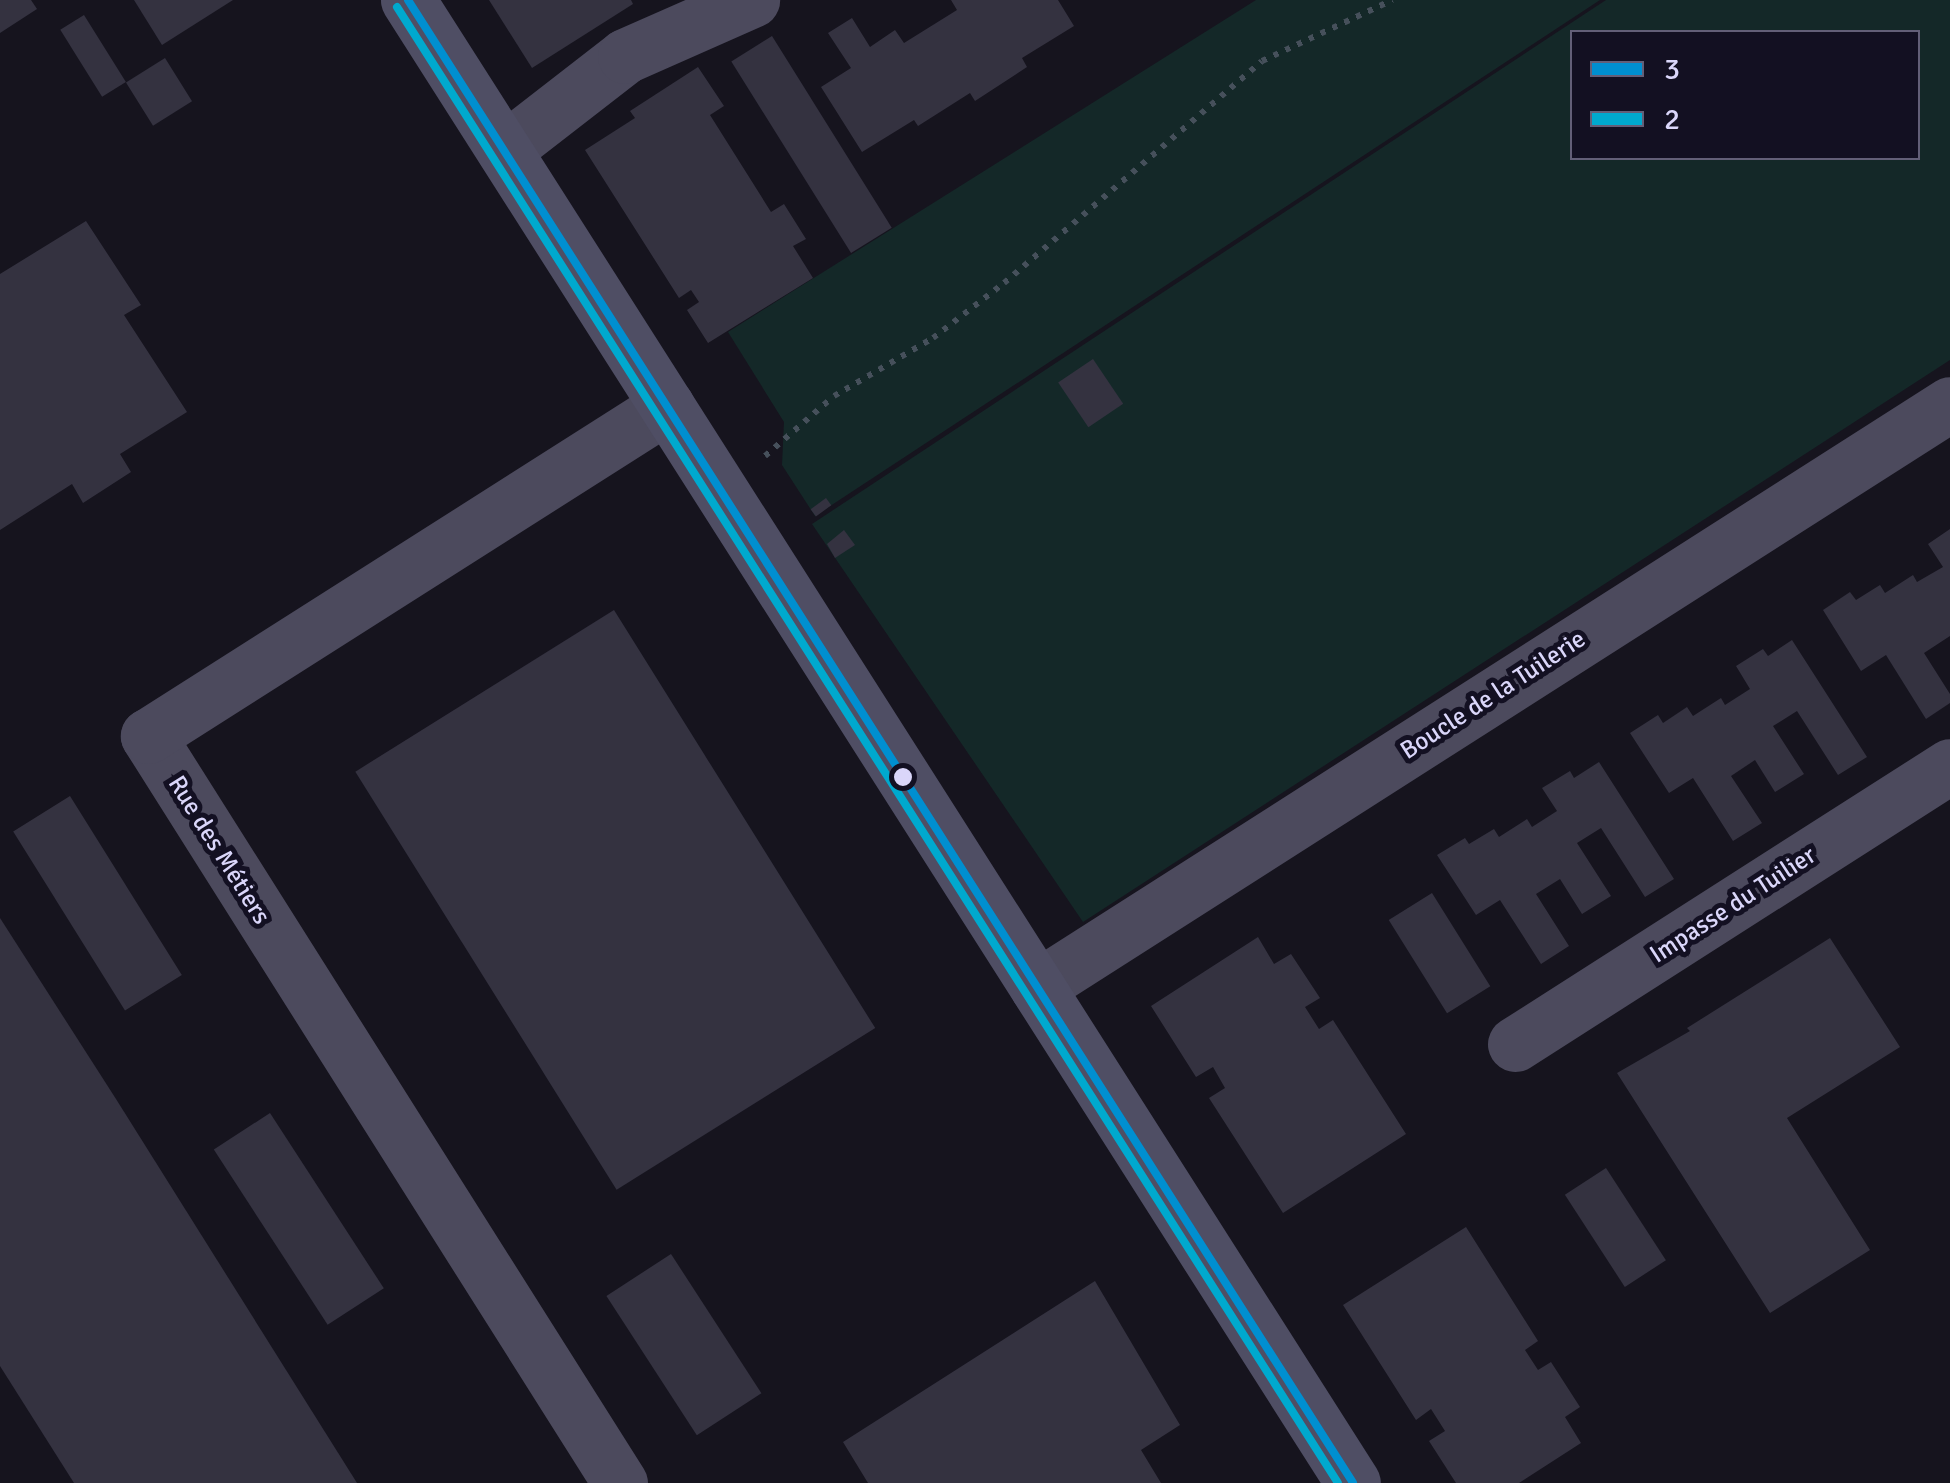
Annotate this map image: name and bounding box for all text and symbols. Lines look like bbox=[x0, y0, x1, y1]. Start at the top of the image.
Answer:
legend bbox=[1570, 30, 1920, 160]
text: 3 bbox=[1664, 51, 1680, 88]
text: 2 bbox=[1664, 101, 1680, 138]
street label: Boucle de la Tuilerie bbox=[1395, 624, 1591, 766]
unlabelled marker bbox=[893, 767, 913, 787]
street label: Rue des Métiers bbox=[161, 770, 277, 930]
street label: Impasse du Tuilier bbox=[1644, 840, 1822, 970]

